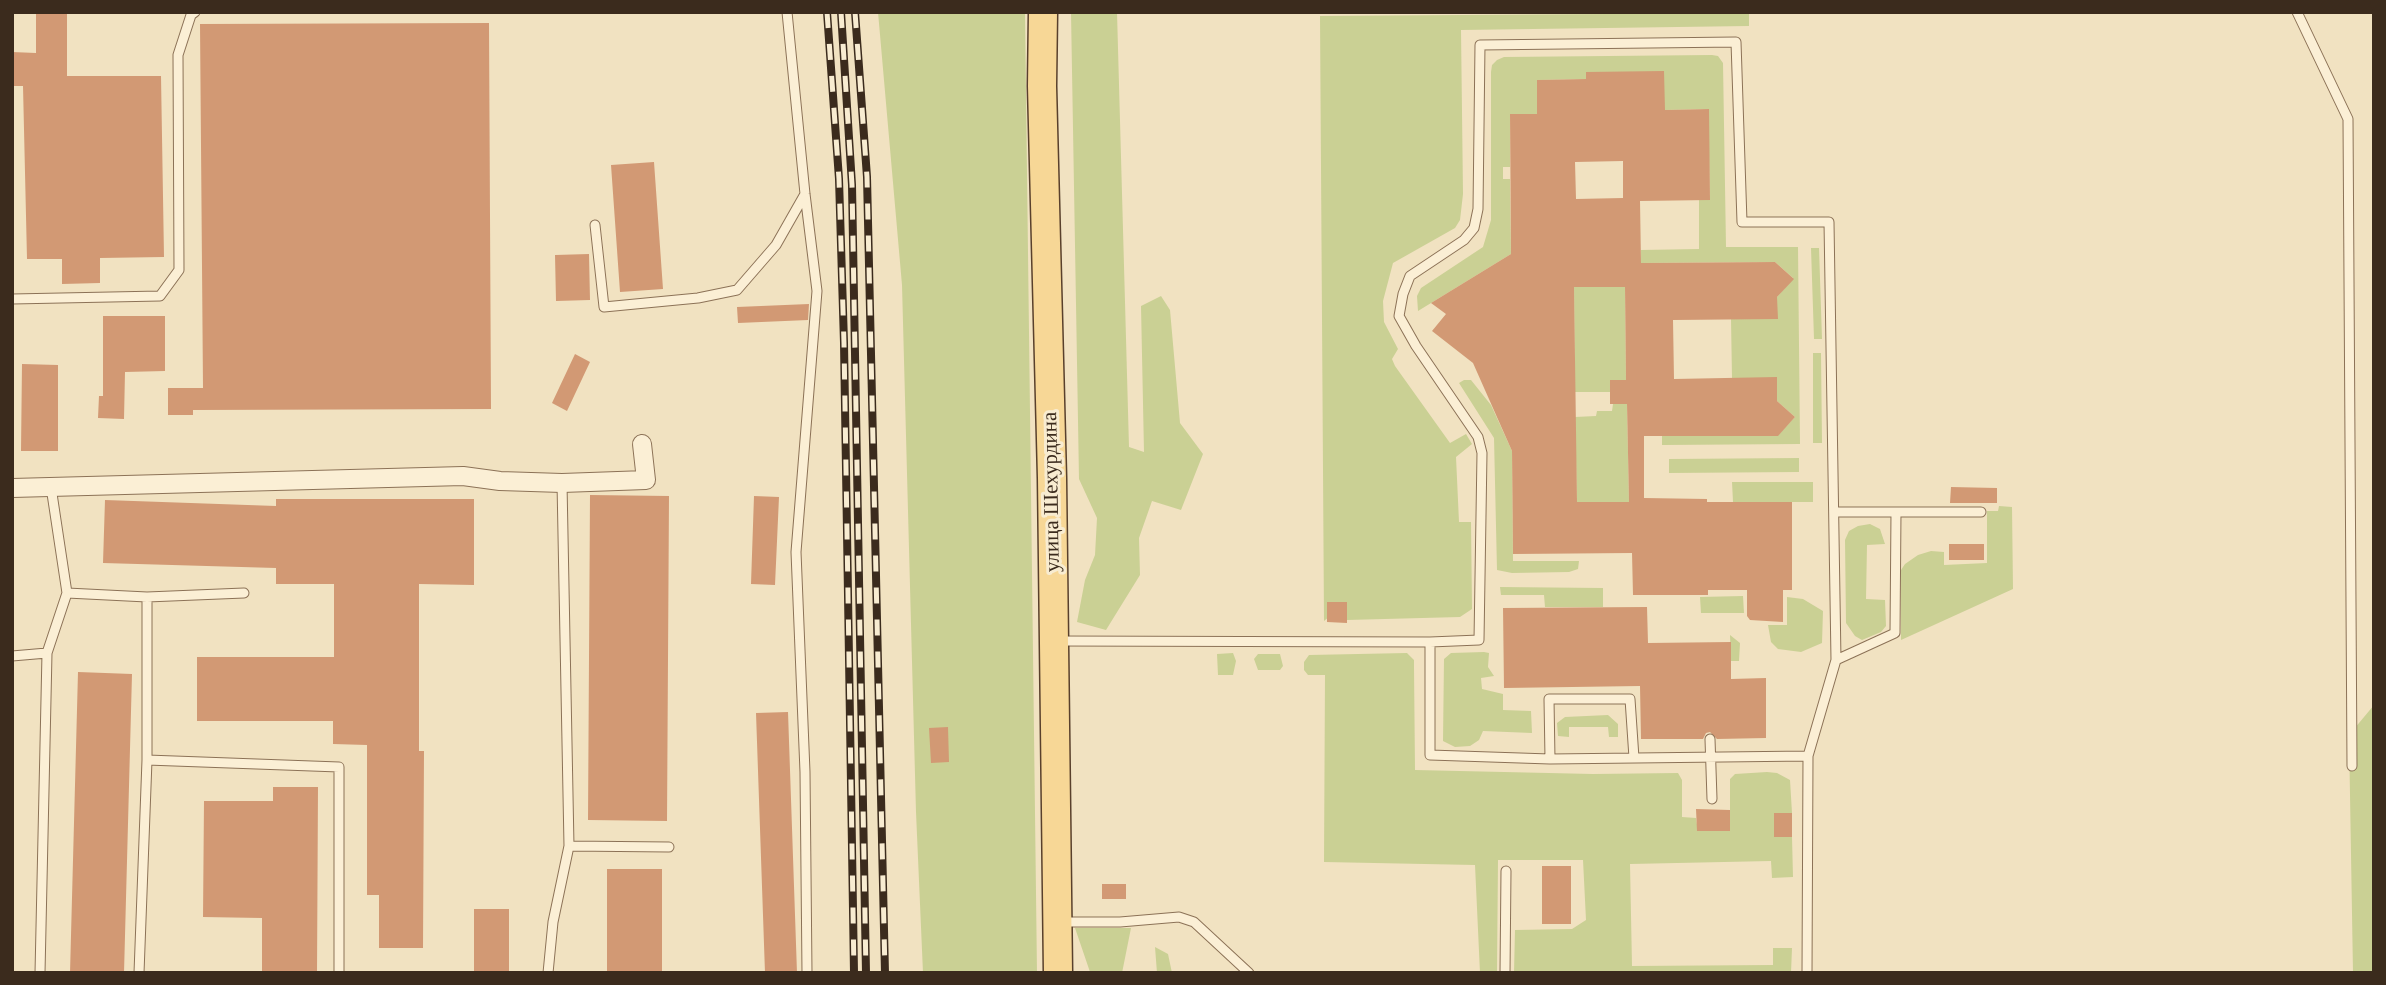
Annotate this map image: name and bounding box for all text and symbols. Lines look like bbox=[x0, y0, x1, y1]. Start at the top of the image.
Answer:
street label: улица Шехурдина bbox=[1038, 412, 1066, 572]

